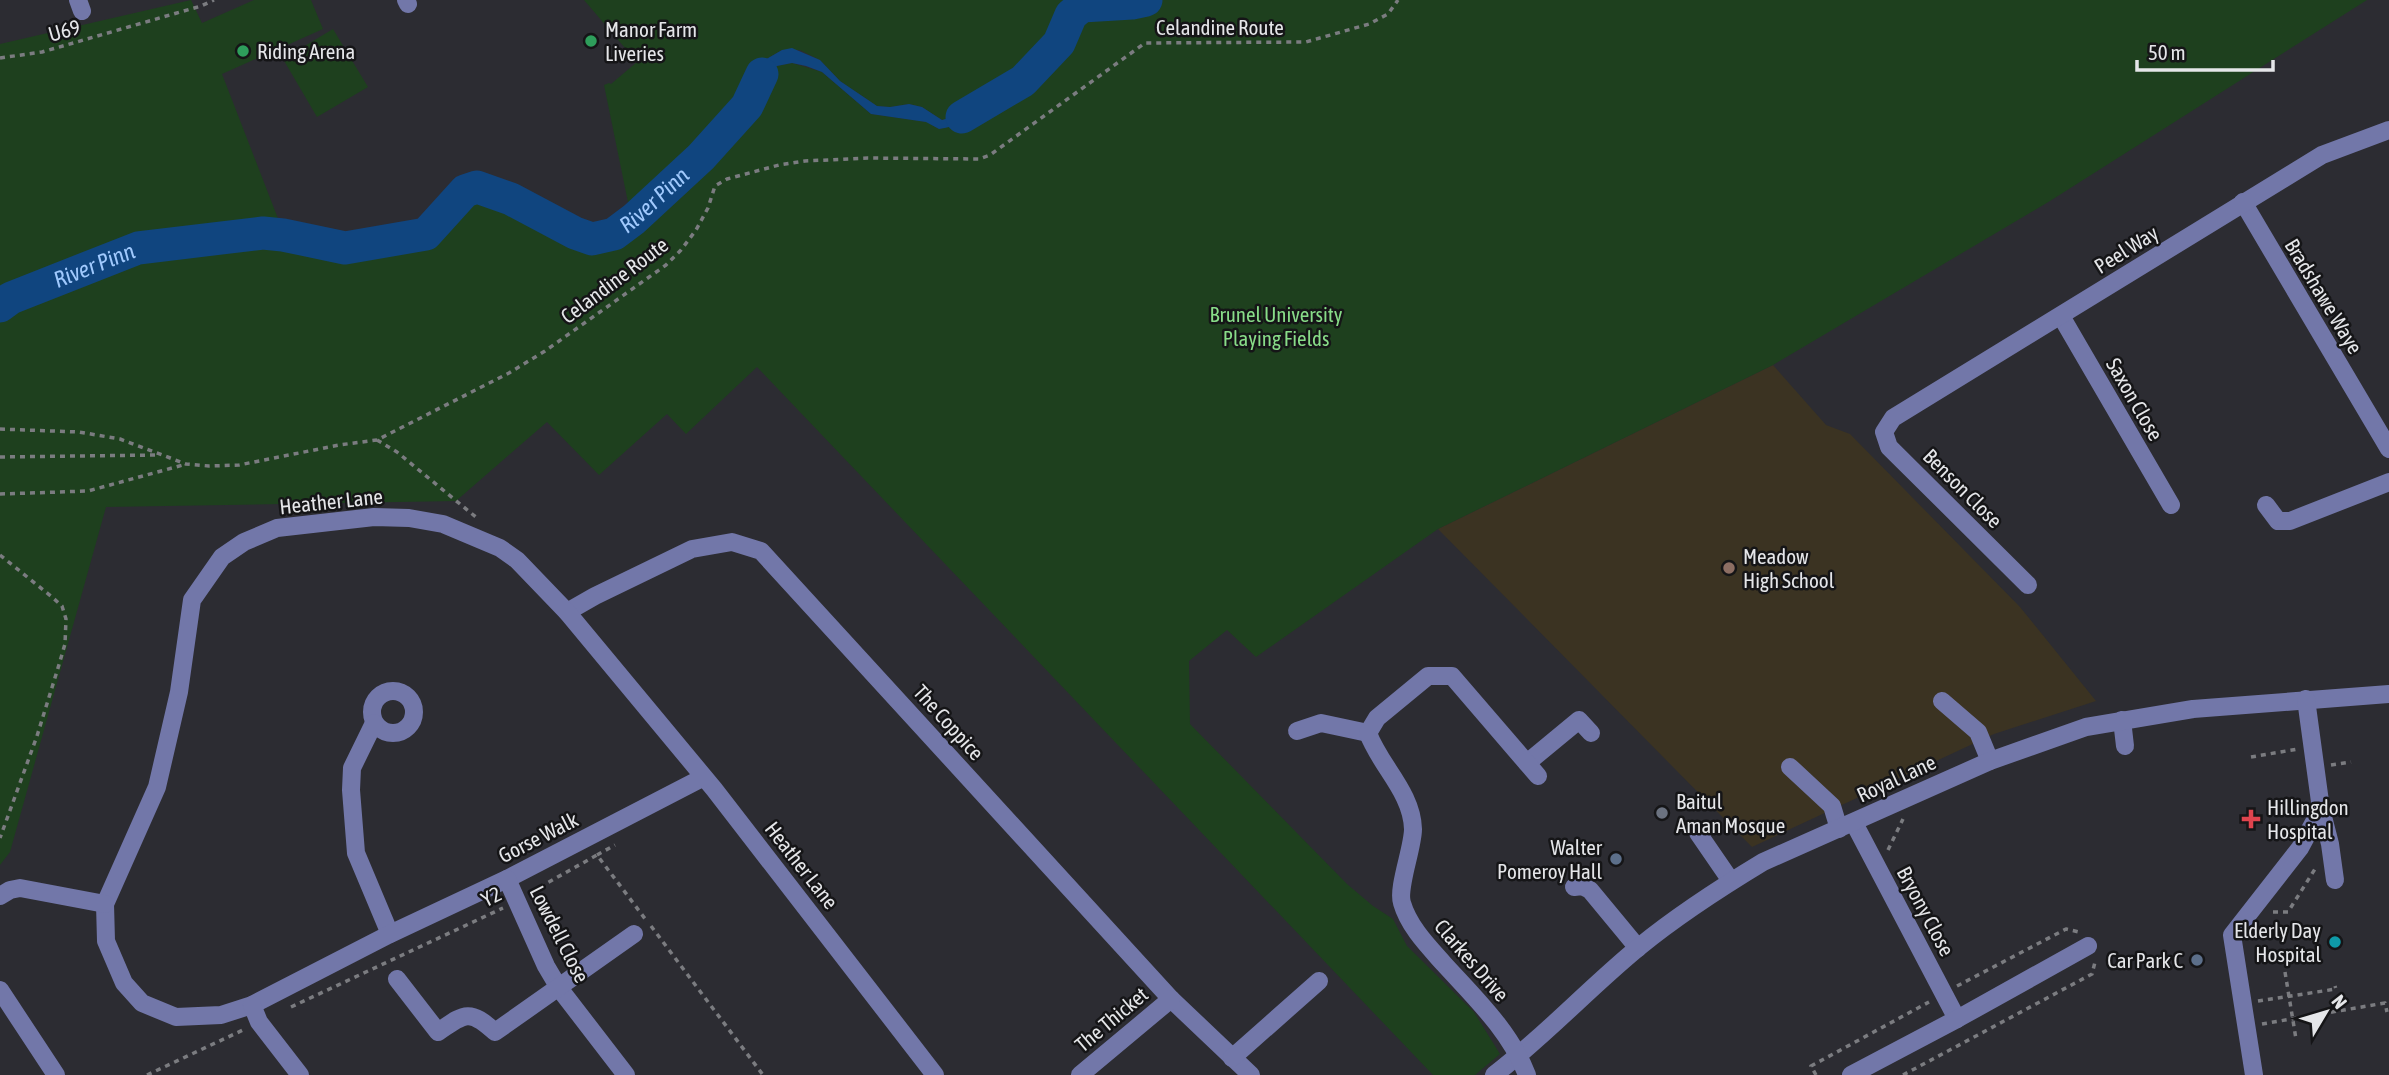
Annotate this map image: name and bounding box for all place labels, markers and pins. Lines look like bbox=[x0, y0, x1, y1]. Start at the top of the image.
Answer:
place label: Manor Farm Liveries bbox=[605, 17, 697, 65]
marker: Manor Farm Liveries bbox=[583, 33, 599, 49]
place label: Riding Arena bbox=[257, 39, 355, 63]
marker: Riding Arena bbox=[235, 43, 251, 59]
place label: Meadow High School bbox=[1743, 544, 1835, 592]
marker: Meadow High School bbox=[1721, 560, 1737, 576]
place label: Baitul Aman Mosque bbox=[1676, 789, 1785, 837]
place label: Hillingdon Hospital bbox=[2267, 795, 2349, 843]
marker: Baitul Aman Mosque bbox=[1654, 805, 1670, 821]
marker: Hillingdon Hospital bbox=[2241, 809, 2261, 829]
place label: Walter Pomeroy Hall bbox=[1497, 835, 1603, 883]
marker: Walter Pomeroy Hall bbox=[1608, 851, 1624, 867]
place label: Elderly Day Hospital bbox=[2234, 918, 2321, 966]
marker: Elderly Day Hospital bbox=[2327, 934, 2343, 950]
place label: Car Park C bbox=[2107, 948, 2184, 972]
marker: Car Park C bbox=[2189, 952, 2205, 968]

